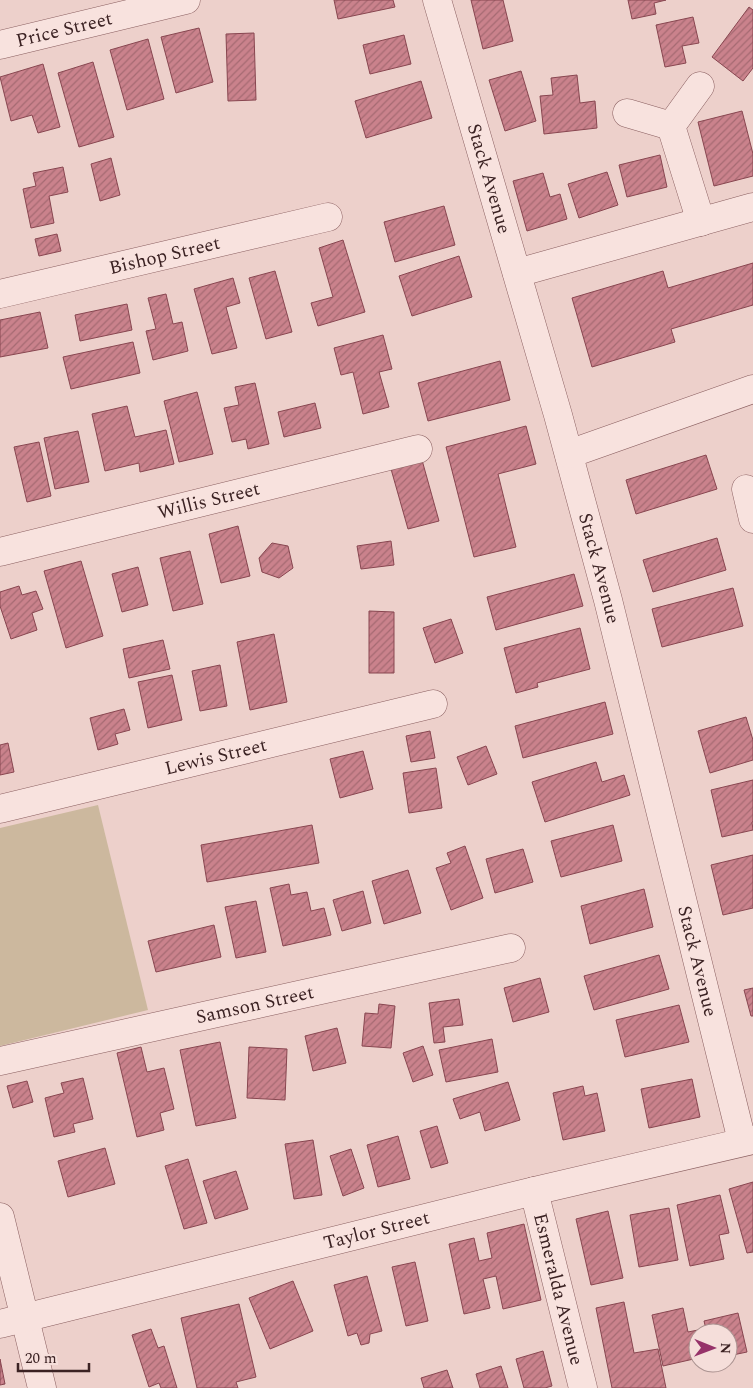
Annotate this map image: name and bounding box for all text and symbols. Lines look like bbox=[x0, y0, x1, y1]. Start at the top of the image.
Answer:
street label: Price Street bbox=[13, 4, 116, 55]
street label: Stack Avenue bbox=[459, 120, 519, 237]
street label: Bishop Street bbox=[106, 228, 223, 282]
street label: Willis Street bbox=[155, 474, 263, 527]
street label: Stack Avenue bbox=[571, 510, 628, 627]
street label: Lewis Street bbox=[162, 730, 270, 783]
street label: Stack Avenue bbox=[670, 903, 725, 1020]
street label: Samson Street bbox=[193, 977, 317, 1032]
street label: Taylor Street bbox=[320, 1203, 433, 1257]
street label: Esmeralda Avenue bbox=[525, 1210, 591, 1368]
north arrow bbox=[688, 1323, 738, 1373]
scale bar bbox=[18, 1340, 89, 1372]
text: N bbox=[715, 1342, 736, 1354]
text: 20 m bbox=[25, 1347, 57, 1370]

